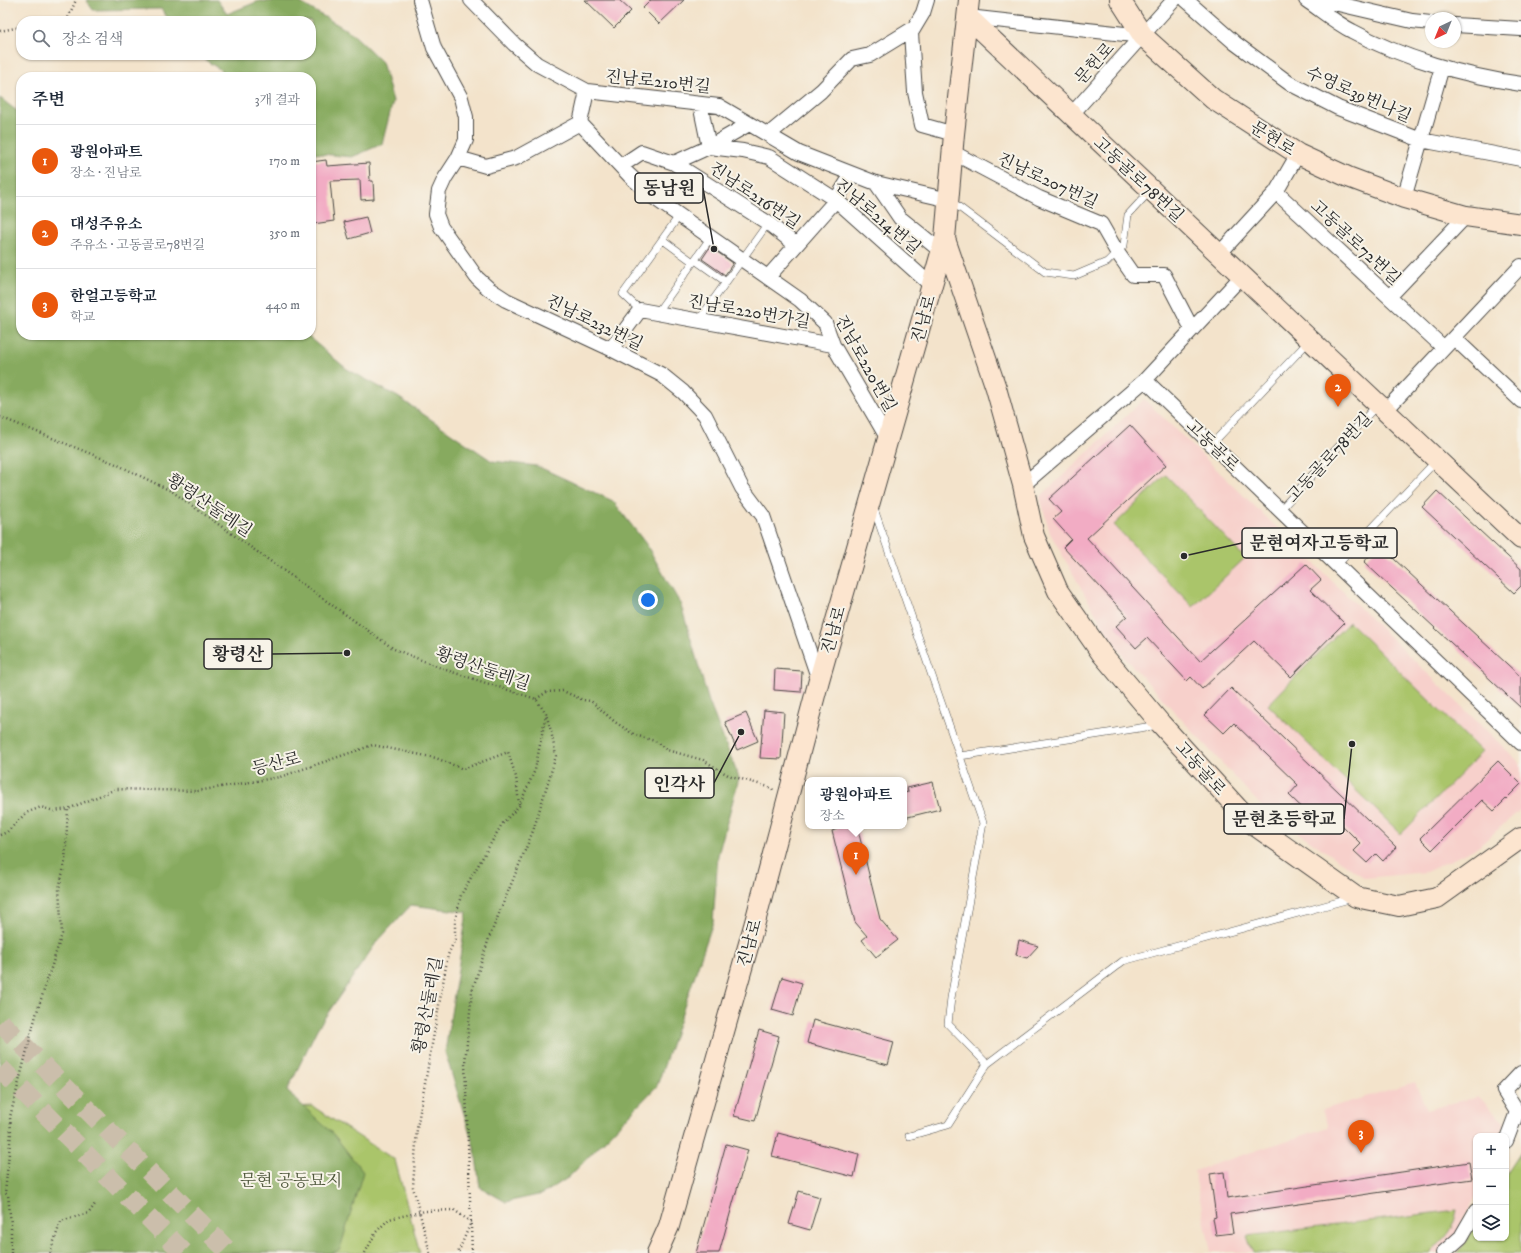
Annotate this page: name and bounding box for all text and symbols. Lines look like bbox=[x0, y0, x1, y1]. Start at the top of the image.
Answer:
north arrow bbox=[1425, 12, 1461, 48]
search box bbox=[16, 16, 316, 60]
icon: search bbox=[30, 27, 52, 49]
text: 장소 검색 bbox=[62, 30, 123, 49]
street label: 문헌로 bbox=[1070, 38, 1120, 89]
street label: 수영로39번나길 bbox=[1302, 62, 1415, 128]
street label: 진남로210번길 bbox=[604, 66, 712, 98]
text: 주변 bbox=[32, 89, 65, 111]
text: 3개 결과 bbox=[255, 92, 300, 108]
street label: 문현로 bbox=[1246, 116, 1300, 162]
street label: 고동골로78번길 bbox=[1088, 132, 1188, 227]
text: 광원아파트 bbox=[70, 143, 142, 162]
street label: 진남로207번길 bbox=[994, 148, 1101, 214]
text: 1 bbox=[43, 153, 47, 169]
text: 170 m bbox=[269, 153, 300, 169]
street label: 진남로216번길 bbox=[705, 157, 804, 234]
text: 장소 · 진남로 bbox=[70, 165, 142, 181]
callout: 동남원 bbox=[635, 173, 703, 203]
street label: 진남로214번길 bbox=[829, 174, 925, 259]
text: 동남원 bbox=[643, 178, 695, 200]
street label: 고동골로72번길 bbox=[1305, 195, 1405, 290]
text: 대성주유소 bbox=[70, 215, 142, 234]
text: 2 bbox=[42, 225, 48, 241]
text: 350 m bbox=[269, 225, 300, 241]
text: 주유소 · 고동골로78번길 bbox=[70, 237, 205, 253]
text: 한얼고등학교 bbox=[70, 287, 157, 306]
street label: 진남로232번길 bbox=[542, 290, 647, 356]
street label: 진남로220번가길 bbox=[686, 290, 812, 334]
street label: 진남로 bbox=[907, 292, 941, 346]
text: 3 bbox=[43, 297, 47, 313]
text: 440 m bbox=[265, 297, 300, 313]
text: 학교 bbox=[70, 309, 95, 325]
street label: 진남로220번길 bbox=[829, 311, 901, 416]
pin: 2 bbox=[1325, 374, 1351, 407]
street label: 고동골로78번길 bbox=[1282, 408, 1377, 508]
street label: 고동골로 bbox=[1181, 415, 1244, 477]
street label: 황령산둘레길 bbox=[162, 469, 256, 543]
callout: 문현여자고등학교 bbox=[1242, 528, 1397, 558]
text: 문현여자고등학교 bbox=[1249, 533, 1389, 555]
your location bbox=[638, 590, 658, 610]
street label: 진남로 bbox=[817, 603, 851, 657]
callout: 황령산 bbox=[204, 639, 272, 669]
street label: 황령산둘레길 bbox=[433, 643, 533, 695]
text: 황령산 bbox=[212, 644, 265, 666]
street label: 고동골로 bbox=[1170, 737, 1231, 801]
street label: 등산로 bbox=[250, 747, 303, 781]
callout: 인각사 bbox=[645, 768, 714, 798]
text: 인각사 bbox=[653, 774, 706, 796]
popup bbox=[805, 777, 907, 829]
text: 광원아파트 bbox=[820, 786, 892, 805]
callout: 문현초등학교 bbox=[1224, 804, 1344, 834]
text: 장소 bbox=[820, 808, 845, 824]
text: 문현초등학교 bbox=[1232, 809, 1337, 831]
pin: 1 bbox=[843, 842, 869, 875]
street label: 진남로 bbox=[733, 916, 767, 970]
street label: 황령산둘레길 bbox=[408, 955, 448, 1056]
pin: 3 bbox=[1348, 1120, 1374, 1153]
map controls bbox=[1473, 1133, 1509, 1241]
button: + bbox=[1473, 1133, 1509, 1169]
button: − bbox=[1473, 1169, 1509, 1205]
park label: 문현 공동묘지 bbox=[240, 1170, 342, 1192]
button: layers bbox=[1473, 1205, 1509, 1241]

